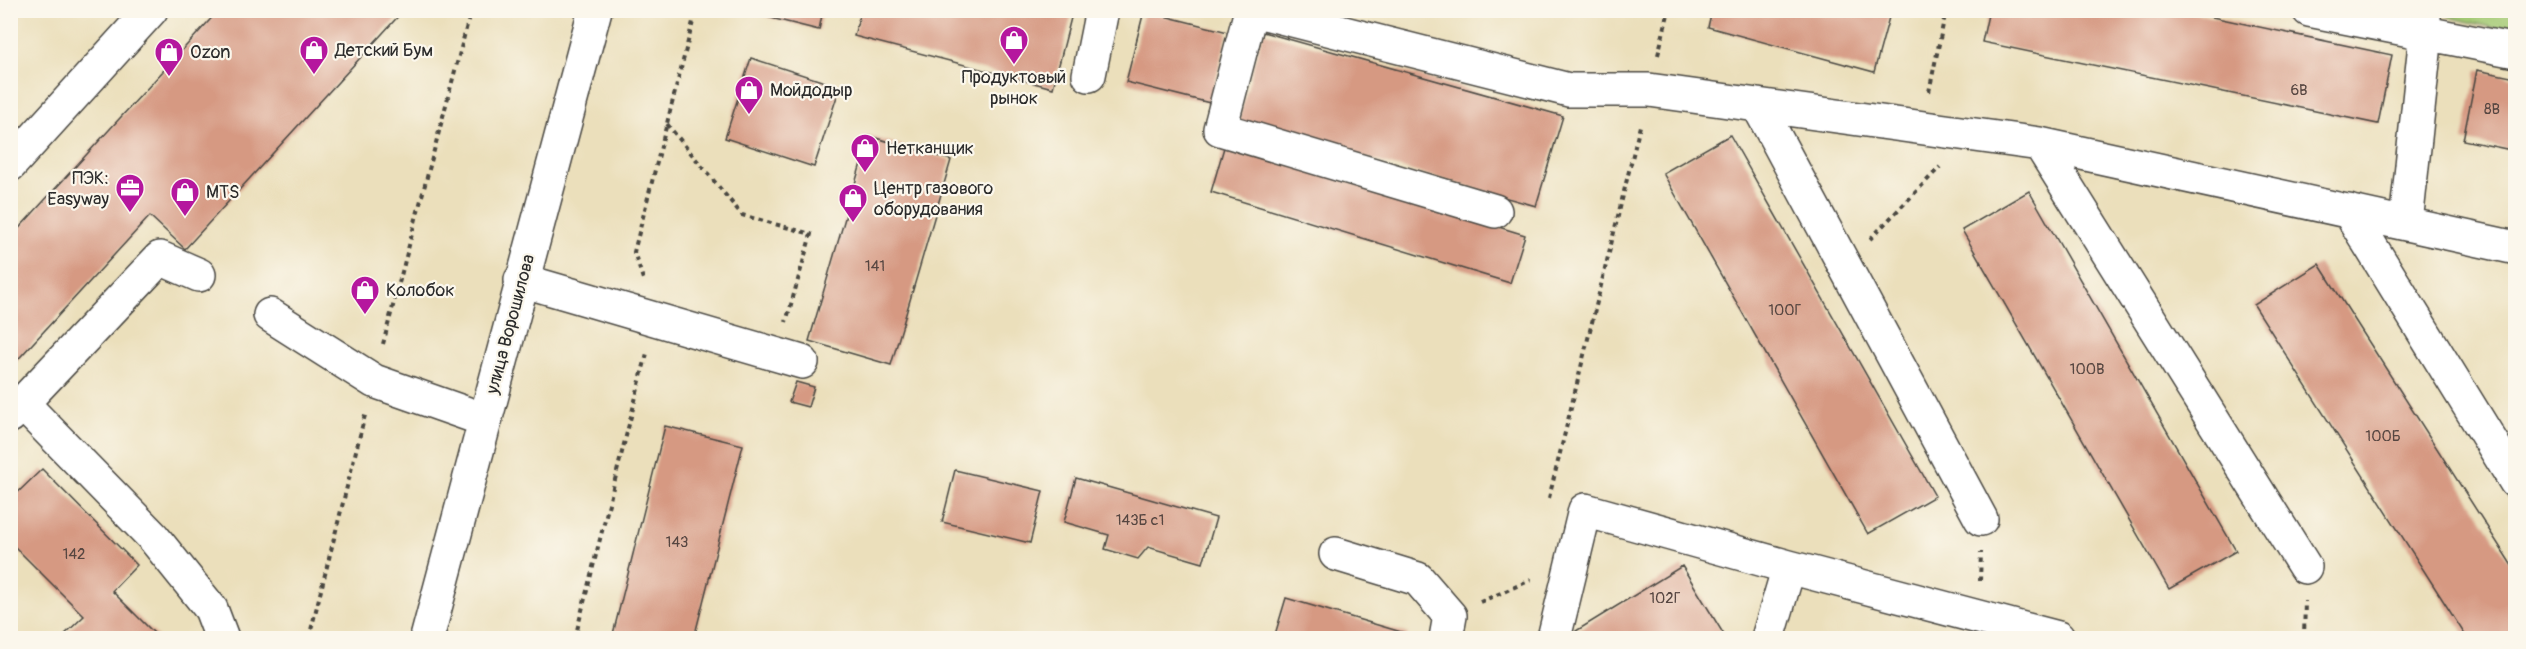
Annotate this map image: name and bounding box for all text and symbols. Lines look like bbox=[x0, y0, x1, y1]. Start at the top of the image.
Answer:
shop icon: Продуктовый рынок bbox=[998, 24, 1030, 66]
shop icon: Детский Бум bbox=[298, 34, 330, 76]
shop icon: Ozon bbox=[153, 36, 185, 78]
place label: Детский Бум bbox=[334, 39, 433, 62]
place label: Ozon bbox=[190, 41, 230, 64]
place label: Продуктовый рынок bbox=[962, 66, 1066, 110]
shop icon: Мойдодыр bbox=[733, 74, 765, 116]
place label: Мойдодыр bbox=[770, 79, 853, 102]
house number: 6В bbox=[2290, 81, 2308, 100]
house number: 8В bbox=[2484, 100, 2500, 119]
shop icon: Нетканщик bbox=[849, 132, 881, 174]
place label: Нетканщик bbox=[886, 137, 974, 160]
place label: ПЭК: Easyway bbox=[47, 167, 109, 211]
office icon: ПЭК: Easyway bbox=[114, 172, 146, 214]
shop icon: MTS bbox=[169, 176, 201, 218]
place label: Центр газового оборудования bbox=[874, 177, 994, 221]
place label: MTS bbox=[206, 181, 239, 204]
shop icon: Центр газового оборудования bbox=[837, 182, 869, 224]
street label: улица Ворошилова bbox=[480, 252, 540, 398]
house number: 141 bbox=[865, 257, 885, 276]
shop icon: Колобок bbox=[349, 274, 381, 316]
place label: Колобок bbox=[386, 279, 454, 302]
house number: 100Г bbox=[1768, 301, 1802, 320]
house number: 100В bbox=[2070, 360, 2104, 379]
house number: 100Б bbox=[2365, 427, 2401, 446]
house number: 143Б с1 bbox=[1116, 511, 1164, 530]
house number: 143 bbox=[666, 533, 688, 552]
house number: 142 bbox=[63, 545, 85, 564]
house number: 102Г bbox=[1649, 589, 1681, 608]

